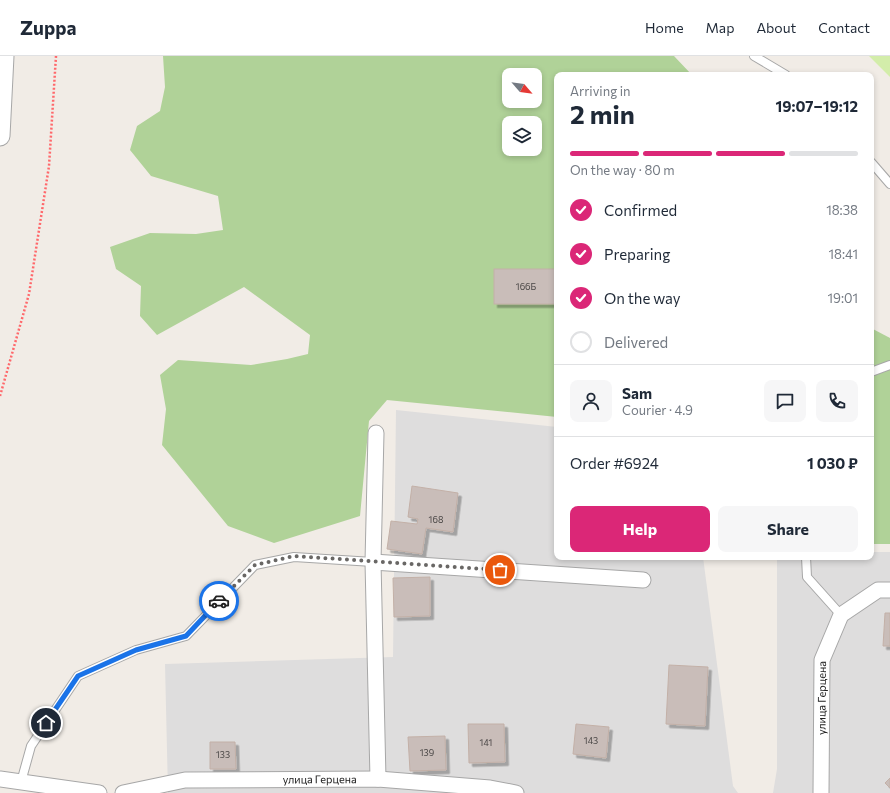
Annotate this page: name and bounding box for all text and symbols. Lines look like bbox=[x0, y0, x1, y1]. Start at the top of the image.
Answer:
text: Zuppa bbox=[20, 16, 76, 39]
text: Home bbox=[645, 19, 684, 36]
text: Map bbox=[706, 19, 734, 36]
text: About bbox=[756, 19, 796, 36]
text: Contact bbox=[818, 19, 870, 36]
north arrow bbox=[502, 68, 542, 108]
map controls bbox=[502, 68, 542, 156]
text: Arriving in bbox=[570, 83, 630, 99]
text: 19:07–19:12 bbox=[775, 97, 858, 115]
text: 2 min bbox=[570, 98, 635, 129]
button: layers bbox=[502, 116, 542, 156]
text: On the way · 80 m bbox=[570, 162, 675, 178]
icon: check bbox=[570, 199, 592, 221]
text: Confirmed bbox=[604, 201, 677, 219]
text: 18:38 bbox=[826, 202, 858, 218]
icon: check bbox=[570, 243, 592, 265]
text: Preparing bbox=[604, 245, 670, 263]
text: 18:41 bbox=[829, 246, 858, 262]
house number: 166Б bbox=[516, 281, 537, 292]
icon: check bbox=[570, 287, 592, 309]
text: On the way bbox=[604, 289, 681, 307]
text: 19:01 bbox=[827, 290, 858, 306]
text: Delivered bbox=[604, 333, 668, 351]
button: person bbox=[570, 380, 612, 422]
button: chat bbox=[764, 380, 806, 422]
button: phone bbox=[816, 380, 858, 422]
text: Sam bbox=[622, 384, 652, 402]
text: Courier · 4.9 bbox=[622, 402, 693, 418]
text: Order #6924 bbox=[570, 454, 659, 472]
text: 1 030 ₽ bbox=[807, 454, 858, 472]
button: Help bbox=[570, 506, 710, 552]
button: Share bbox=[718, 506, 858, 552]
house number: 168 bbox=[429, 514, 443, 525]
pin bbox=[483, 553, 517, 587]
icon: bag bbox=[489, 559, 511, 581]
courier bbox=[199, 581, 239, 621]
icon: car bbox=[208, 590, 230, 612]
street label: улица Герцена bbox=[814, 661, 828, 735]
pin bbox=[29, 706, 63, 740]
icon: home bbox=[35, 712, 57, 734]
house number: 143 bbox=[584, 735, 598, 746]
house number: 141 bbox=[480, 737, 492, 748]
house number: 139 bbox=[420, 747, 434, 758]
house number: 133 bbox=[216, 749, 230, 760]
street label: улица Герцена bbox=[283, 772, 357, 785]

